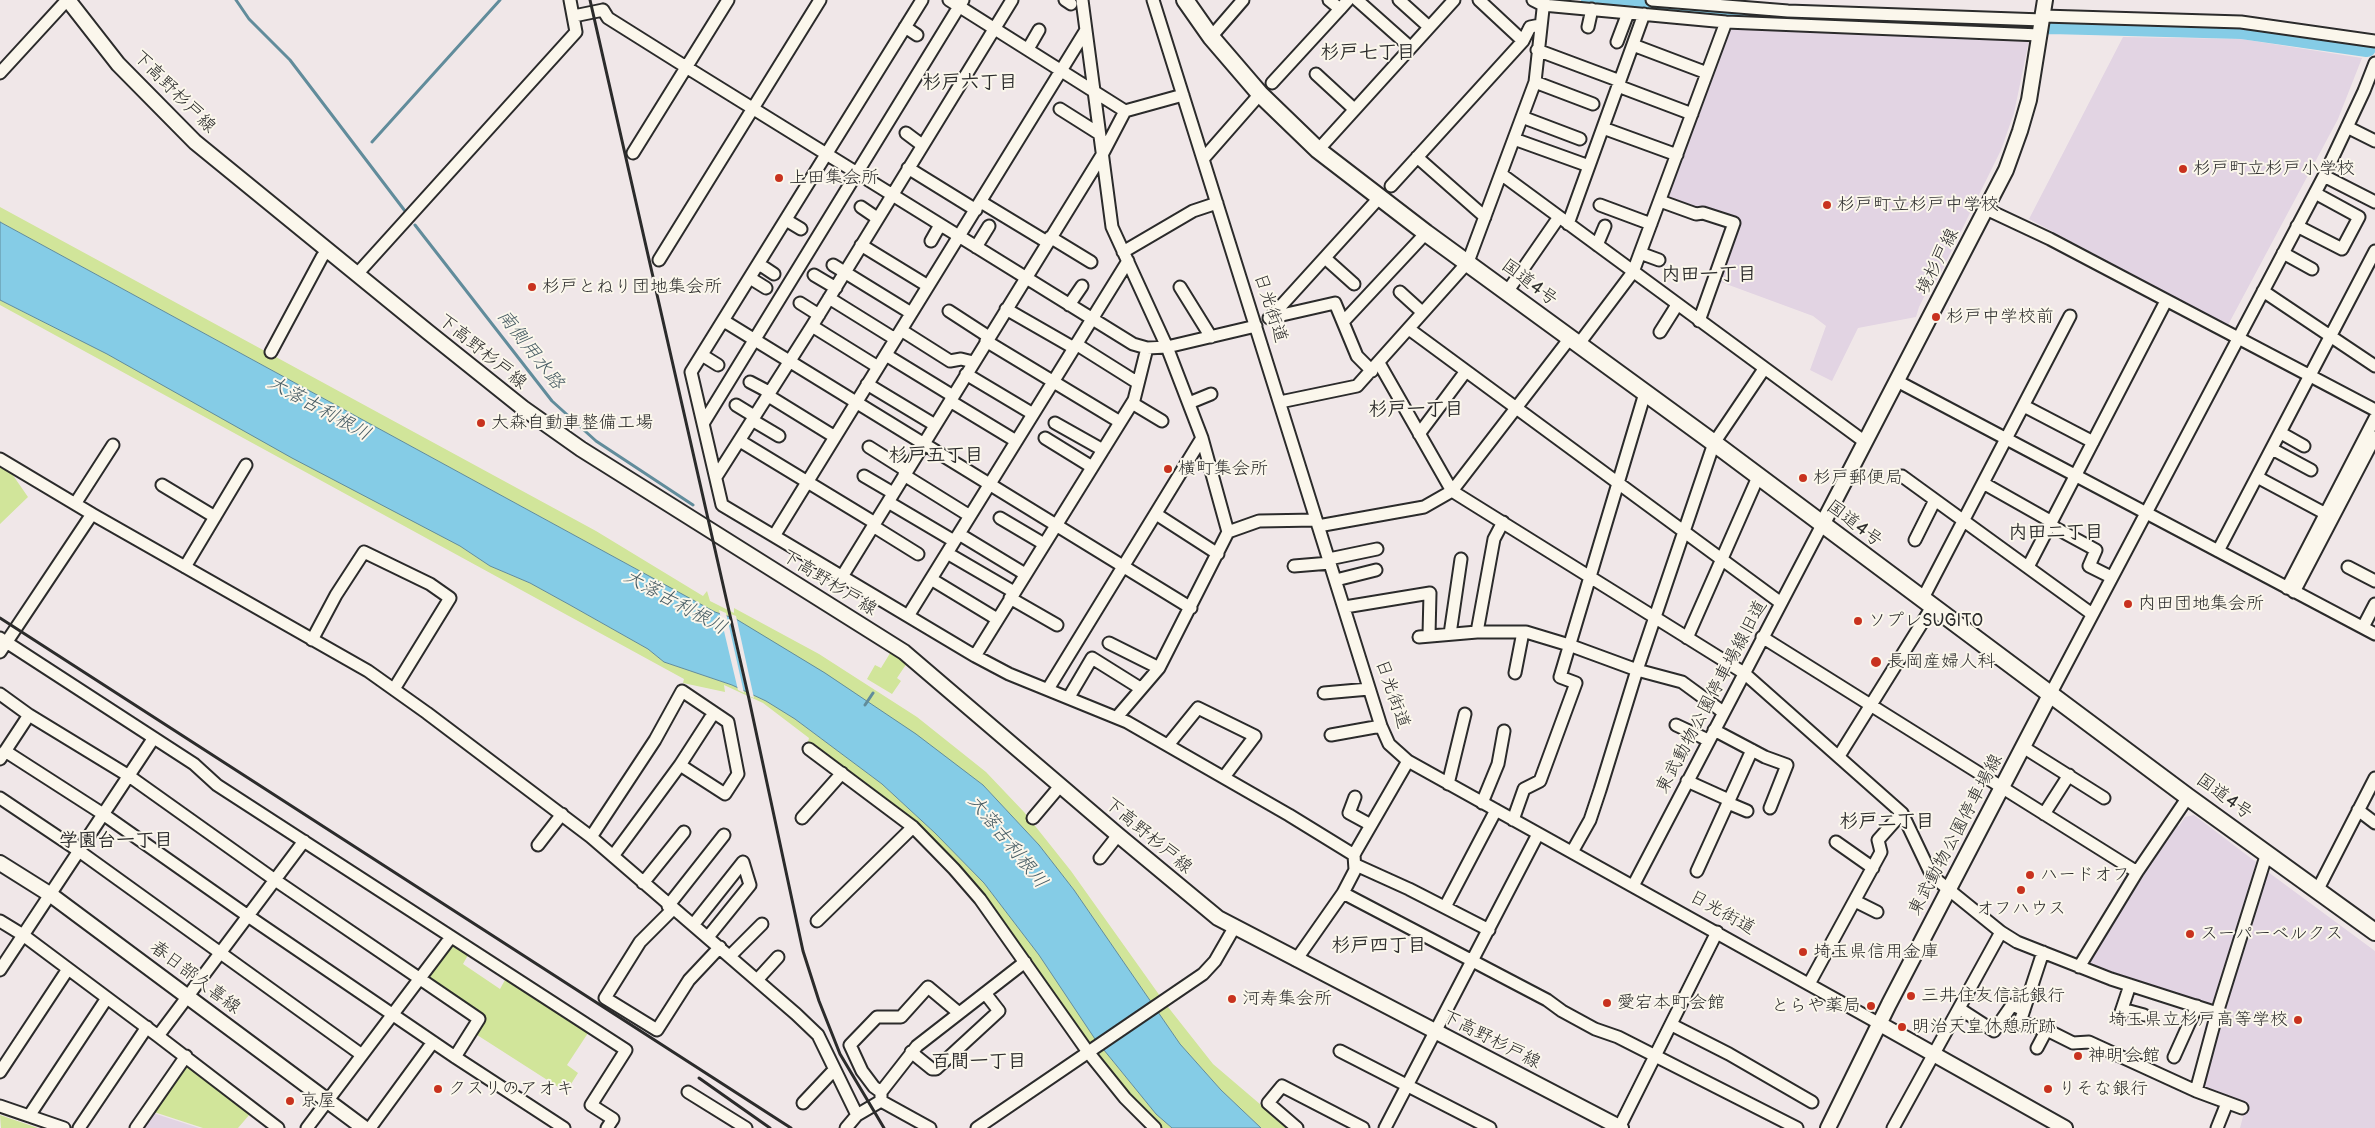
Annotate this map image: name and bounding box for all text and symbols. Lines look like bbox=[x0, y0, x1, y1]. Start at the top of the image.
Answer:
district label: 杉戸七丁目 bbox=[1321, 42, 1415, 64]
street label: 下高野杉戸線 bbox=[128, 46, 220, 138]
district label: 杉戸六丁目 bbox=[923, 72, 1017, 94]
place label: 杉戸町立杉戸小学校 bbox=[2193, 158, 2355, 180]
marker: 杉戸町立杉戸小学校 bbox=[2177, 163, 2189, 175]
place label: 上田集会所 bbox=[789, 167, 879, 189]
marker: 上田集会所 bbox=[773, 172, 785, 184]
place label: 杉戸町立杉戸中学校 bbox=[1837, 194, 1999, 216]
marker: 杉戸町立杉戸中学校 bbox=[1821, 199, 1833, 211]
street label: 境杉戸線 bbox=[1912, 225, 1964, 299]
street label: 国道4号 bbox=[1497, 255, 1561, 311]
district label: 内田一丁目 bbox=[1662, 264, 1756, 286]
street label: 日光街道 bbox=[1249, 270, 1291, 346]
place label: 杉戸とねり団地集会所 bbox=[542, 276, 722, 298]
marker: 杉戸とねり団地集会所 bbox=[526, 281, 538, 293]
water label: 南側用水路 bbox=[492, 306, 568, 394]
place label: 杉戸中学校前 bbox=[1946, 306, 2054, 328]
street label: 下高野杉戸線 bbox=[433, 310, 531, 394]
marker: 杉戸中学校前 bbox=[1930, 311, 1942, 323]
water label: 大落古利根川 bbox=[264, 371, 374, 447]
district label: 杉戸一丁目 bbox=[1369, 399, 1463, 421]
place label: 大森自動車整備工場 bbox=[491, 412, 653, 434]
marker: 大森自動車整備工場 bbox=[475, 417, 487, 429]
district label: 杉戸五丁目 bbox=[889, 445, 983, 467]
place label: 横町集会所 bbox=[1178, 458, 1268, 480]
marker: 横町集会所 bbox=[1162, 463, 1174, 475]
place label: 杉戸郵便局 bbox=[1813, 467, 1903, 489]
marker: 杉戸郵便局 bbox=[1797, 472, 1809, 484]
street label: 国道4号 bbox=[1822, 496, 1886, 552]
district label: 内田二丁目 bbox=[2009, 522, 2103, 544]
street label: 下高野杉戸線 bbox=[777, 545, 881, 621]
water label: 大落古利根川 bbox=[620, 565, 730, 641]
place label: 内田団地集会所 bbox=[2138, 593, 2264, 615]
street label: 東武動物公園停車場線旧道 bbox=[1652, 597, 1772, 797]
marker: 内田団地集会所 bbox=[2122, 598, 2134, 610]
place label: ソプレSUGITO bbox=[1868, 610, 1983, 632]
marker: ソプレSUGITO bbox=[1852, 615, 1864, 627]
place label: 長岡産婦人科 bbox=[1887, 651, 1995, 673]
marker: 長岡産婦人科 bbox=[1869, 655, 1883, 669]
street label: 日光街道 bbox=[1370, 656, 1414, 732]
street label: 東武動物公園停車場線 bbox=[1904, 750, 2008, 920]
street label: 国道4号 bbox=[2192, 769, 2256, 825]
water label: 大落古利根川 bbox=[962, 791, 1052, 893]
street label: 下高野杉戸線 bbox=[1100, 793, 1196, 879]
district label: 杉戸二丁目 bbox=[1840, 811, 1934, 833]
district label: 学園台一丁目 bbox=[59, 830, 173, 852]
place label: ハードオフ bbox=[2040, 864, 2130, 886]
marker: ハードオフ bbox=[2024, 869, 2036, 881]
marker: オフハウス bbox=[2015, 884, 2027, 896]
street label: 日光街道 bbox=[1685, 886, 1759, 940]
place label: オフハウス bbox=[1976, 898, 2066, 920]
place label: スーパーベルクス bbox=[2200, 923, 2343, 945]
marker: スーパーベルクス bbox=[2184, 928, 2196, 940]
district label: 杉戸四丁目 bbox=[1332, 935, 1426, 957]
street label: 春日部久喜線 bbox=[145, 937, 245, 1019]
place label: 埼玉県信用金庫 bbox=[1813, 941, 1939, 963]
marker: 埼玉県信用金庫 bbox=[1797, 946, 1809, 958]
place label: 三井住友信託銀行 bbox=[1921, 985, 2065, 1007]
place label: 河寿集会所 bbox=[1242, 988, 1332, 1010]
marker: 三井住友信託銀行 bbox=[1905, 990, 1917, 1002]
place label: 愛宕本町会館 bbox=[1617, 992, 1725, 1014]
marker: 河寿集会所 bbox=[1226, 993, 1238, 1005]
place label: とらや薬局 bbox=[1771, 995, 1861, 1017]
marker: 愛宕本町会館 bbox=[1601, 997, 1613, 1009]
marker: とらや薬局 bbox=[1865, 1000, 1877, 1012]
street label: 下高野杉戸線 bbox=[1438, 1006, 1544, 1074]
place label: 埼玉県立杉戸高等学校 bbox=[2108, 1009, 2288, 1031]
marker: 埼玉県立杉戸高等学校 bbox=[2292, 1014, 2304, 1026]
place label: 明治天皇休憩所跡 bbox=[1912, 1016, 2056, 1038]
marker: 明治天皇休憩所跡 bbox=[1896, 1021, 1908, 1033]
place label: 神明会館 bbox=[2088, 1045, 2160, 1067]
marker: 神明会館 bbox=[2072, 1050, 2084, 1062]
district label: 百間一丁目 bbox=[932, 1051, 1026, 1073]
place label: クスリのアオキ bbox=[448, 1078, 574, 1100]
place label: りそな銀行 bbox=[2058, 1078, 2148, 1100]
marker: クスリのアオキ bbox=[432, 1083, 444, 1095]
marker: りそな銀行 bbox=[2042, 1083, 2054, 1095]
place label: 京屋 bbox=[300, 1090, 336, 1112]
marker: 京屋 bbox=[284, 1095, 296, 1107]

